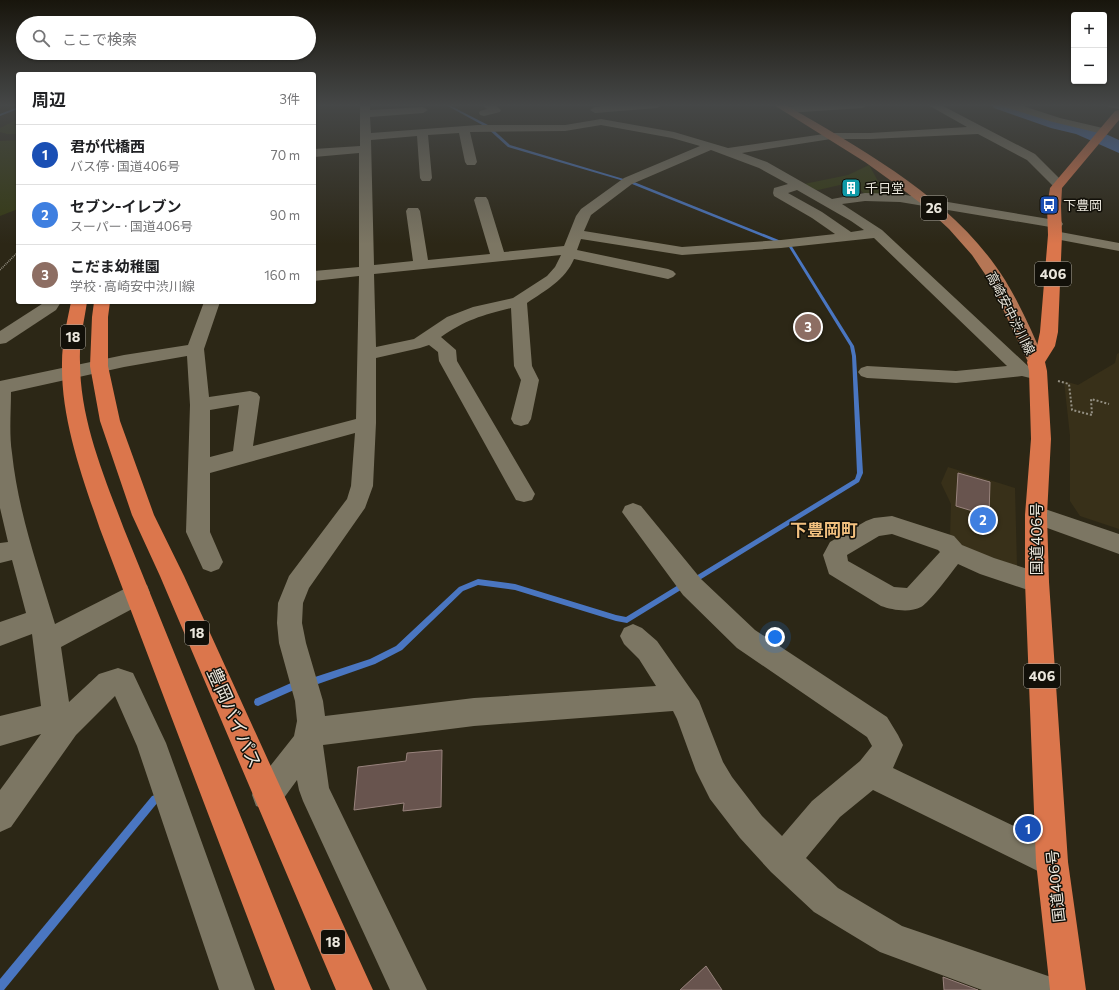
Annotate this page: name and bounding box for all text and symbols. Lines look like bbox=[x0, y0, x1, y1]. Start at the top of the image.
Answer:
map controls bbox=[1071, 12, 1107, 84]
button: + bbox=[1071, 12, 1107, 48]
search box bbox=[16, 16, 316, 60]
icon: search bbox=[30, 27, 52, 49]
text: ここで検索 bbox=[62, 30, 137, 48]
button: − bbox=[1071, 48, 1107, 84]
text: 周辺 bbox=[32, 89, 66, 110]
text: 3件 bbox=[280, 91, 300, 107]
text: 君が代橋西 bbox=[70, 137, 145, 155]
text: 1 bbox=[42, 147, 48, 163]
text: 70 m bbox=[271, 147, 300, 163]
text: バス停 · 国道406号 bbox=[70, 158, 180, 174]
building icon: 千日堂 bbox=[840, 177, 862, 199]
place label: 千日堂 bbox=[865, 180, 904, 196]
bus stop icon: 下豊岡 bbox=[1038, 194, 1060, 216]
road number: 26 bbox=[921, 196, 947, 220]
text: セブン-イレブン bbox=[70, 197, 181, 215]
place label: 下豊岡 bbox=[1063, 197, 1102, 213]
text: 2 bbox=[41, 207, 49, 223]
text: 90 m bbox=[270, 207, 300, 223]
text: スーパー · 国道406号 bbox=[70, 218, 193, 234]
text: こだま幼稚園 bbox=[70, 257, 160, 275]
road number: 406 bbox=[1035, 262, 1071, 286]
text: 3 bbox=[41, 267, 49, 283]
text: 160 m bbox=[264, 267, 300, 283]
street label: 高崎安中渋川線 bbox=[983, 269, 1039, 357]
text: 学校 · 高崎安中渋川線 bbox=[70, 278, 195, 294]
pin: 3 bbox=[795, 312, 821, 342]
road number: 18 bbox=[61, 325, 85, 349]
street label: 国道406号 bbox=[1027, 503, 1045, 575]
pin: 2 bbox=[970, 505, 996, 535]
district label: 下豊岡町 bbox=[790, 519, 858, 540]
road number: 18 bbox=[185, 621, 209, 645]
your location bbox=[765, 627, 785, 647]
street label: 豊岡バイパス bbox=[203, 664, 267, 771]
road number: 406 bbox=[1024, 664, 1060, 688]
pin: 1 bbox=[1015, 814, 1041, 844]
street label: 国道406号 bbox=[1042, 849, 1068, 923]
road number: 18 bbox=[321, 930, 345, 954]

